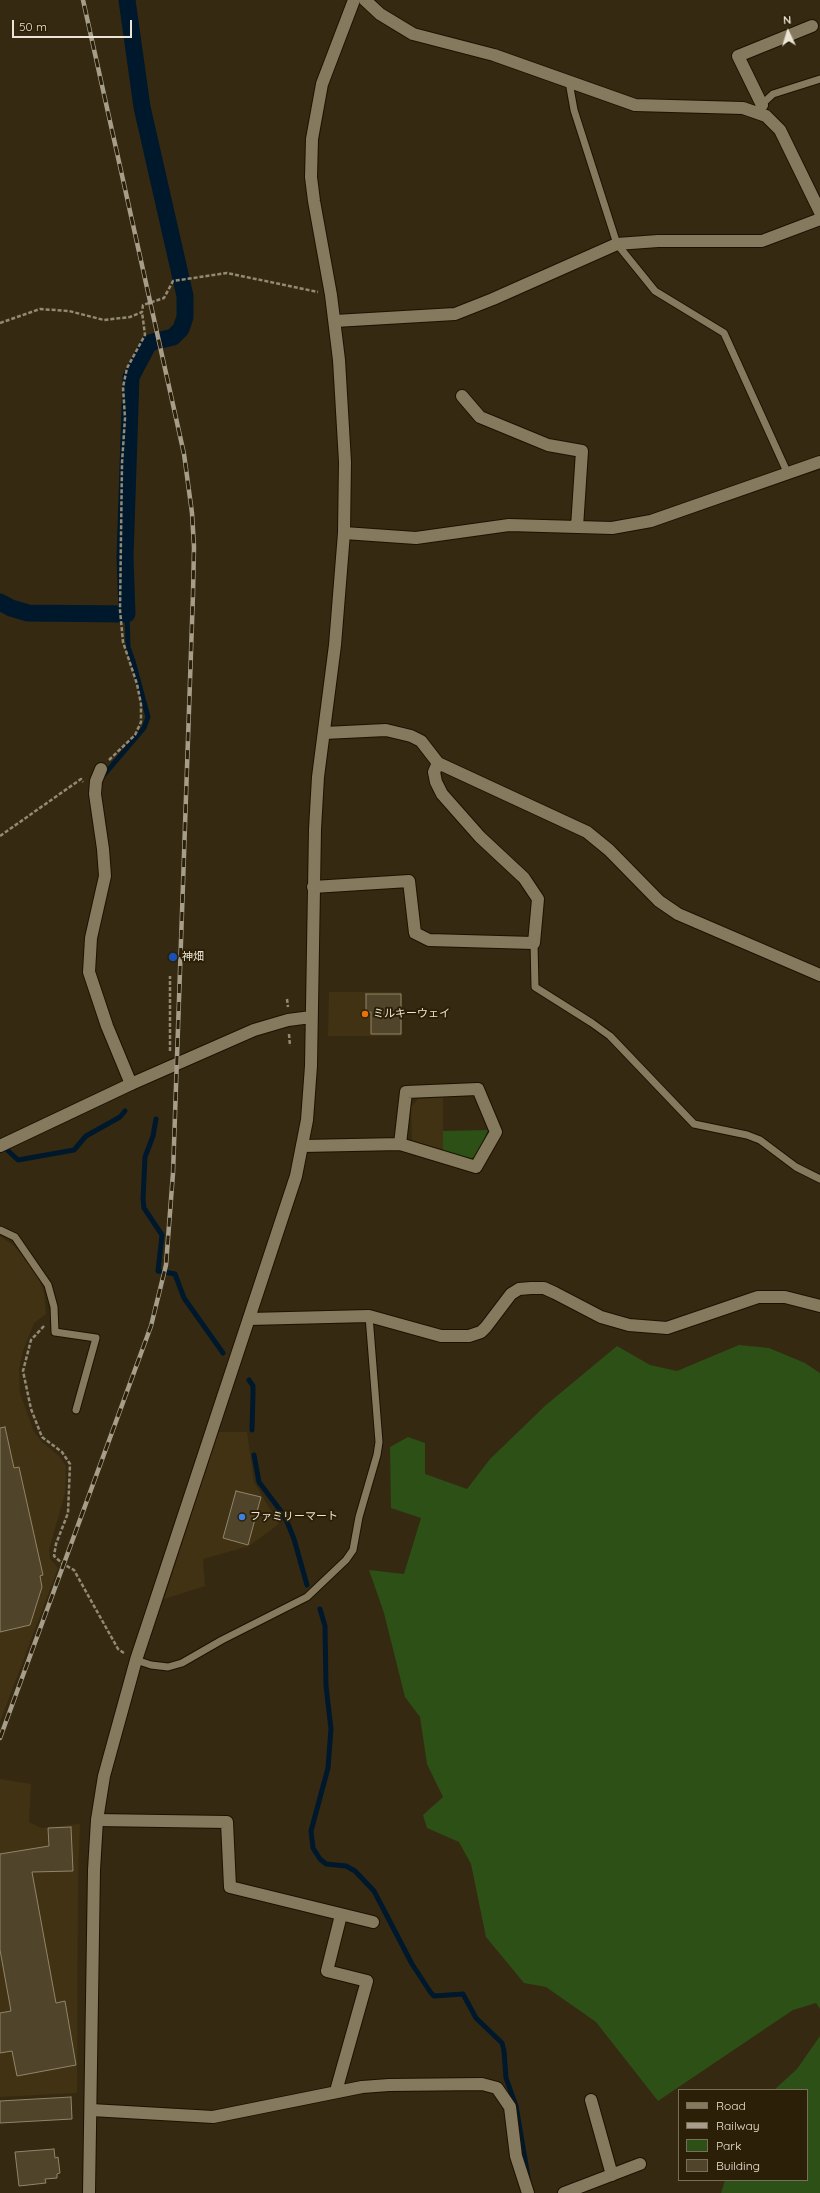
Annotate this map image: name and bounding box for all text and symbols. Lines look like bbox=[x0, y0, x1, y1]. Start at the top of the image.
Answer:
scale bar bbox=[14, 12, 134, 38]
north arrow bbox=[768, 12, 808, 52]
text: N bbox=[783, 13, 792, 27]
text: 50 m bbox=[19, 19, 47, 34]
place label: 神畑 bbox=[182, 950, 204, 964]
marker: 神畑 bbox=[167, 951, 179, 963]
place label: ミルキーウェイ bbox=[373, 1007, 450, 1021]
marker: ミルキーウェイ bbox=[360, 1009, 370, 1019]
place label: ファミリーマート bbox=[250, 1510, 338, 1524]
marker: ファミリーマート bbox=[237, 1512, 247, 1522]
legend bbox=[678, 2089, 808, 2181]
text: Road bbox=[716, 2098, 746, 2113]
text: Railway bbox=[716, 2118, 760, 2133]
text: Park bbox=[716, 2138, 741, 2153]
text: Building bbox=[716, 2158, 760, 2173]

